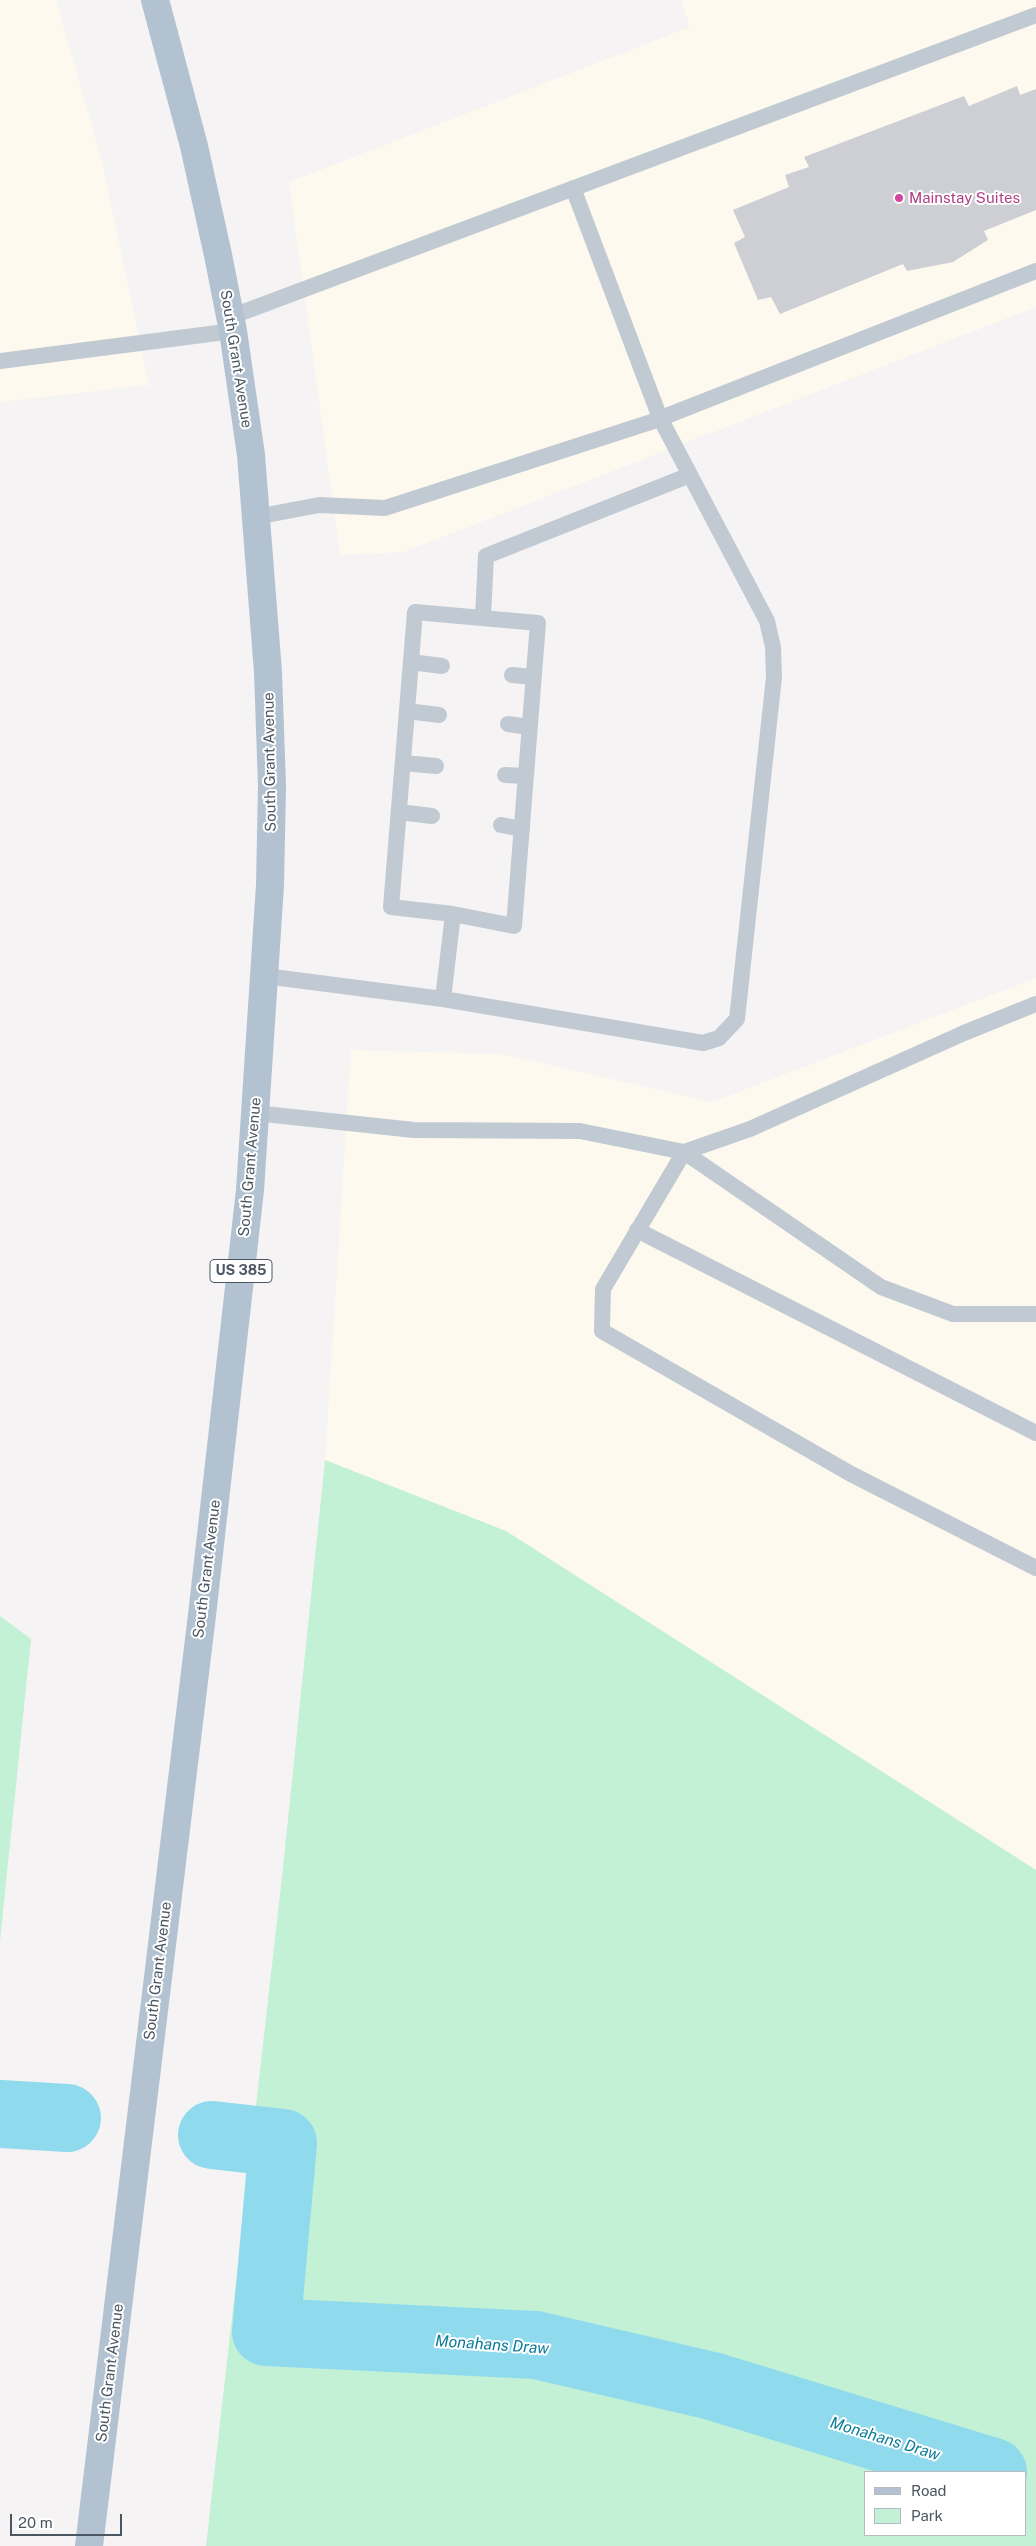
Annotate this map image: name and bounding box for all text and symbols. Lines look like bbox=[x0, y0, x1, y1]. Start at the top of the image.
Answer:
place label: Mainstay Suites bbox=[909, 189, 1020, 207]
marker: Mainstay Suites bbox=[893, 192, 905, 204]
street label: South Grant Avenue bbox=[216, 289, 256, 429]
street label: South Grant Avenue bbox=[260, 692, 280, 832]
street label: South Grant Avenue bbox=[235, 1097, 265, 1237]
road number: US 385 bbox=[210, 1260, 272, 1282]
street label: South Grant Avenue bbox=[190, 1499, 224, 1639]
street label: South Grant Avenue bbox=[141, 1901, 175, 2041]
street label: South Grant Avenue bbox=[93, 2303, 127, 2443]
water label: Monahans Draw bbox=[434, 2331, 550, 2359]
water label: Monahans Draw bbox=[828, 2413, 942, 2465]
legend bbox=[864, 2471, 1026, 2536]
text: Road bbox=[911, 2482, 947, 2499]
scale bar bbox=[12, 2504, 125, 2536]
text: Park bbox=[911, 2507, 943, 2524]
text: 20 m bbox=[18, 2514, 53, 2531]

